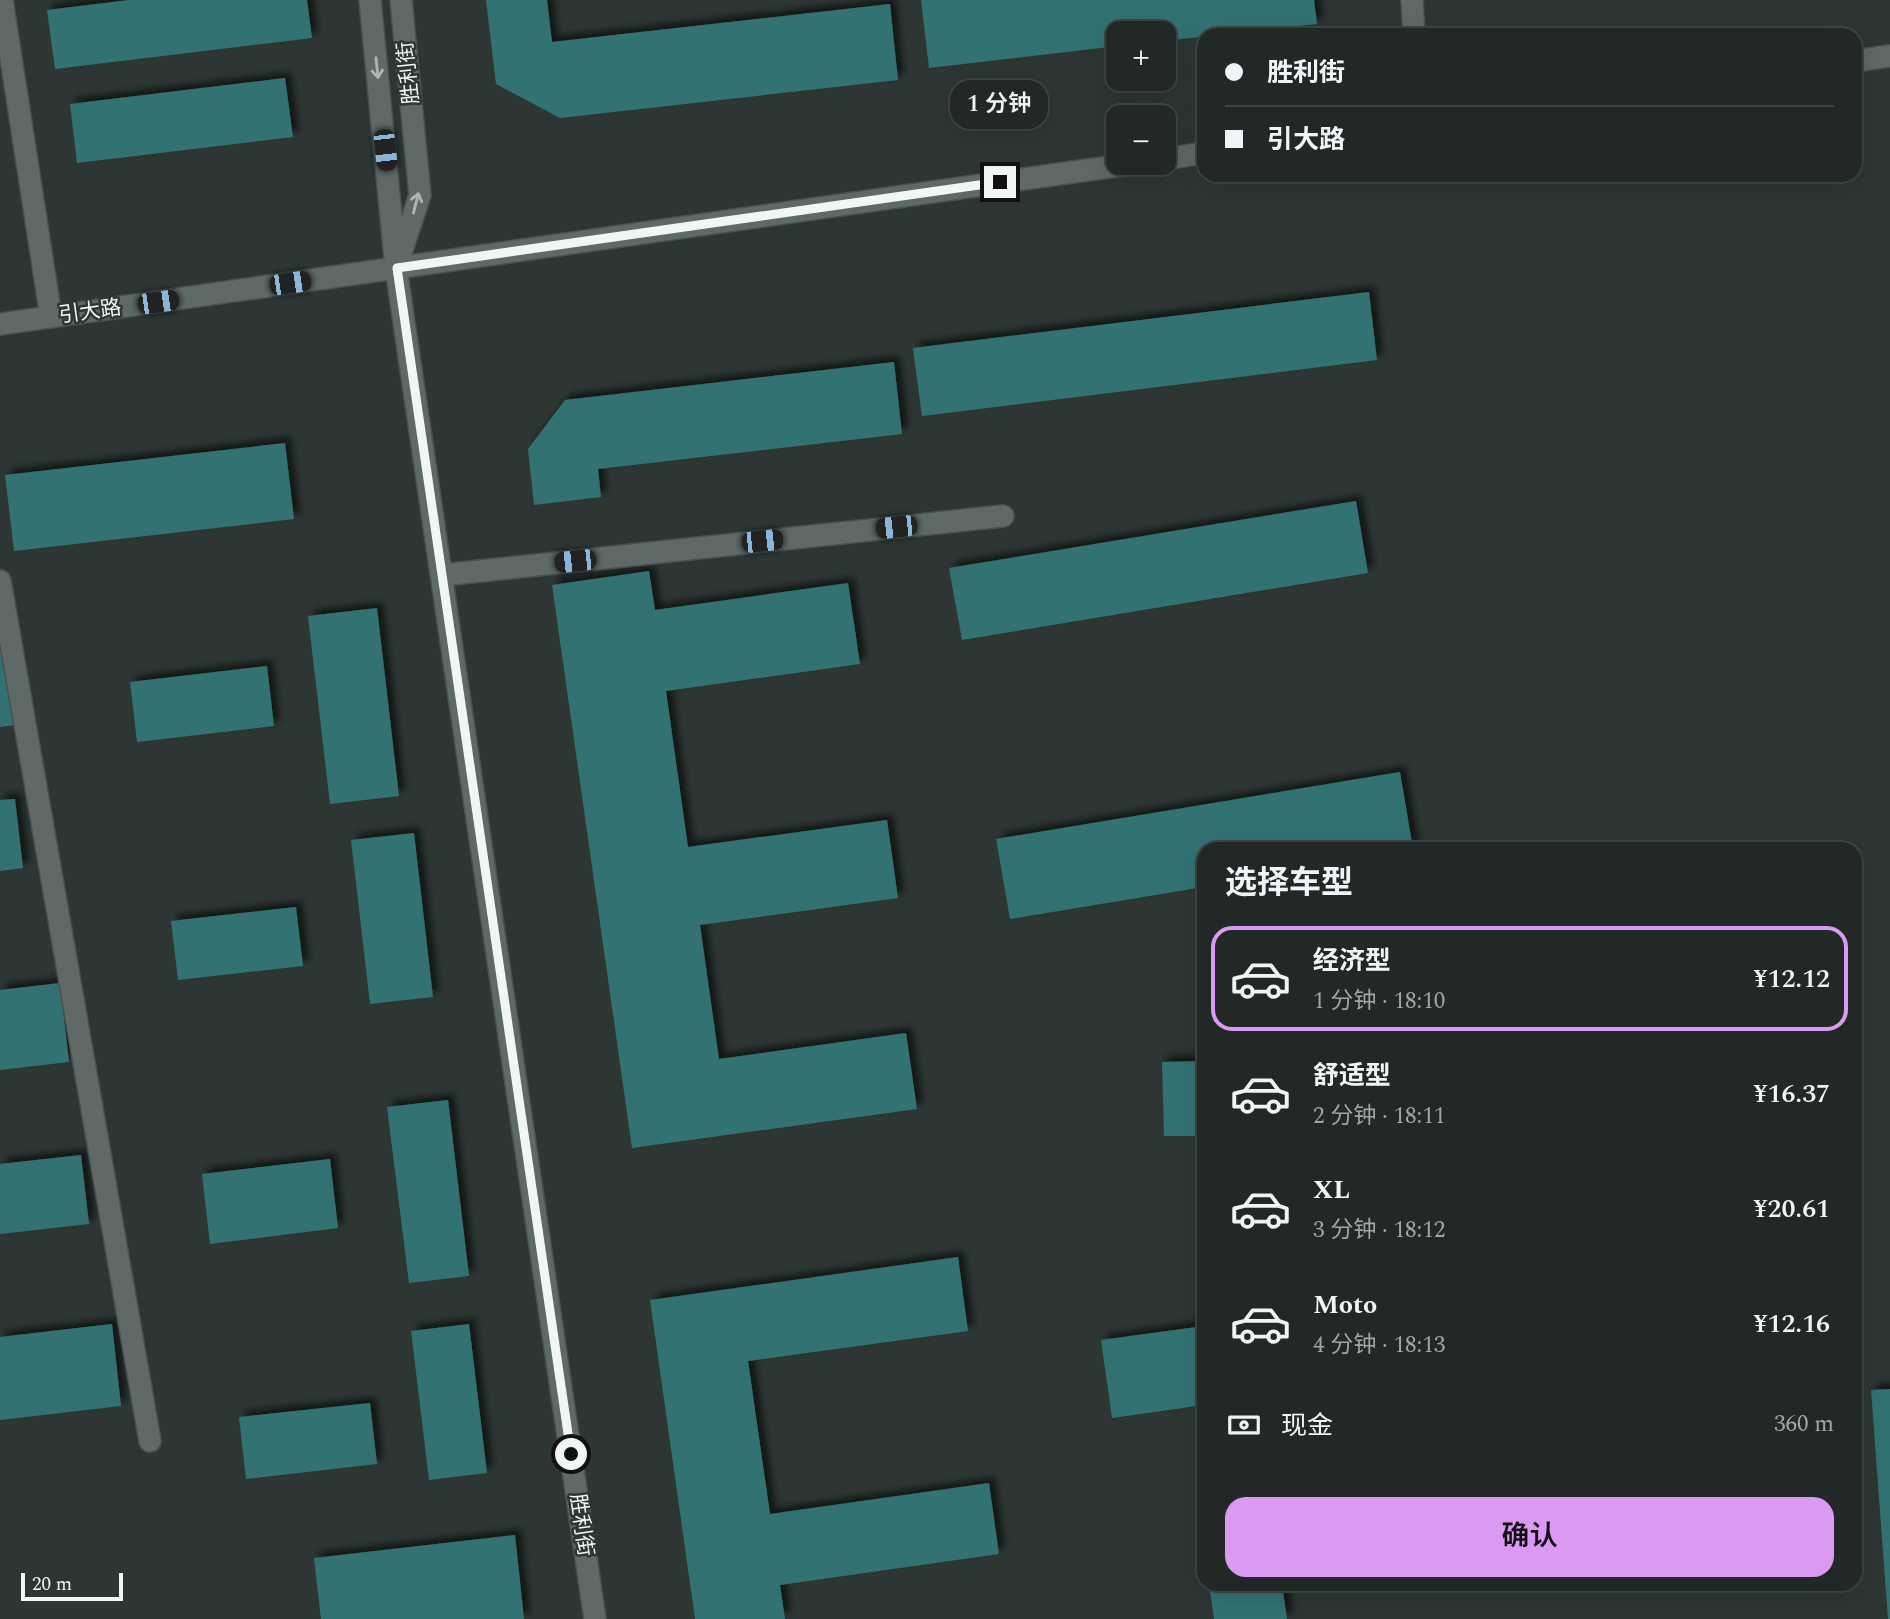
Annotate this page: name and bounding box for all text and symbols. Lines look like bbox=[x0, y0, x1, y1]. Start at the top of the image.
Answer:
map controls bbox=[1106, 21, 1176, 175]
button: + bbox=[1106, 21, 1176, 91]
street label: 胜利街 bbox=[390, 40, 428, 106]
text: 胜利街 bbox=[1267, 53, 1345, 93]
one-way arrow bbox=[370, 56, 383, 79]
callout: 1 分钟 bbox=[951, 80, 1049, 130]
text: 1 分钟 bbox=[967, 87, 1031, 122]
button: − bbox=[1106, 105, 1176, 175]
text: 引大路 bbox=[1267, 120, 1345, 160]
car bbox=[373, 128, 398, 172]
route end bbox=[984, 166, 1016, 198]
one-way arrow bbox=[411, 192, 424, 214]
car bbox=[268, 270, 313, 296]
car bbox=[136, 289, 181, 315]
street label: 引大路 bbox=[57, 292, 124, 332]
car bbox=[875, 514, 918, 540]
car bbox=[741, 528, 784, 554]
car bbox=[554, 548, 597, 574]
text: 选择车型 bbox=[1225, 859, 1353, 908]
text: 经济型 bbox=[1313, 941, 1391, 981]
icon: car bbox=[1229, 947, 1292, 1010]
text: ¥12.12 bbox=[1754, 959, 1830, 999]
text: 1 分钟 · 18:10 bbox=[1313, 984, 1445, 1019]
text: 舒适型 bbox=[1313, 1056, 1391, 1096]
icon: car bbox=[1229, 1062, 1292, 1125]
text: ¥16.37 bbox=[1754, 1074, 1830, 1114]
text: 2 分钟 · 18:11 bbox=[1313, 1099, 1445, 1134]
text: XL bbox=[1313, 1170, 1350, 1210]
icon: car bbox=[1229, 1177, 1292, 1240]
text: ¥20.61 bbox=[1754, 1189, 1830, 1229]
text: 3 分钟 · 18:12 bbox=[1313, 1213, 1445, 1248]
text: Moto bbox=[1313, 1285, 1377, 1325]
icon: car bbox=[1229, 1292, 1292, 1355]
text: ¥12.16 bbox=[1754, 1304, 1830, 1344]
text: 4 分钟 · 18:13 bbox=[1313, 1328, 1445, 1363]
icon: cash bbox=[1225, 1406, 1263, 1444]
text: 现金 bbox=[1281, 1406, 1333, 1446]
text: 360 m bbox=[1774, 1407, 1834, 1442]
route start bbox=[555, 1438, 587, 1470]
street label: 胜利街 bbox=[561, 1492, 601, 1559]
button: 确认 bbox=[1225, 1497, 1834, 1577]
scale bar bbox=[21, 1570, 122, 1602]
text: 20 m bbox=[32, 1570, 72, 1599]

